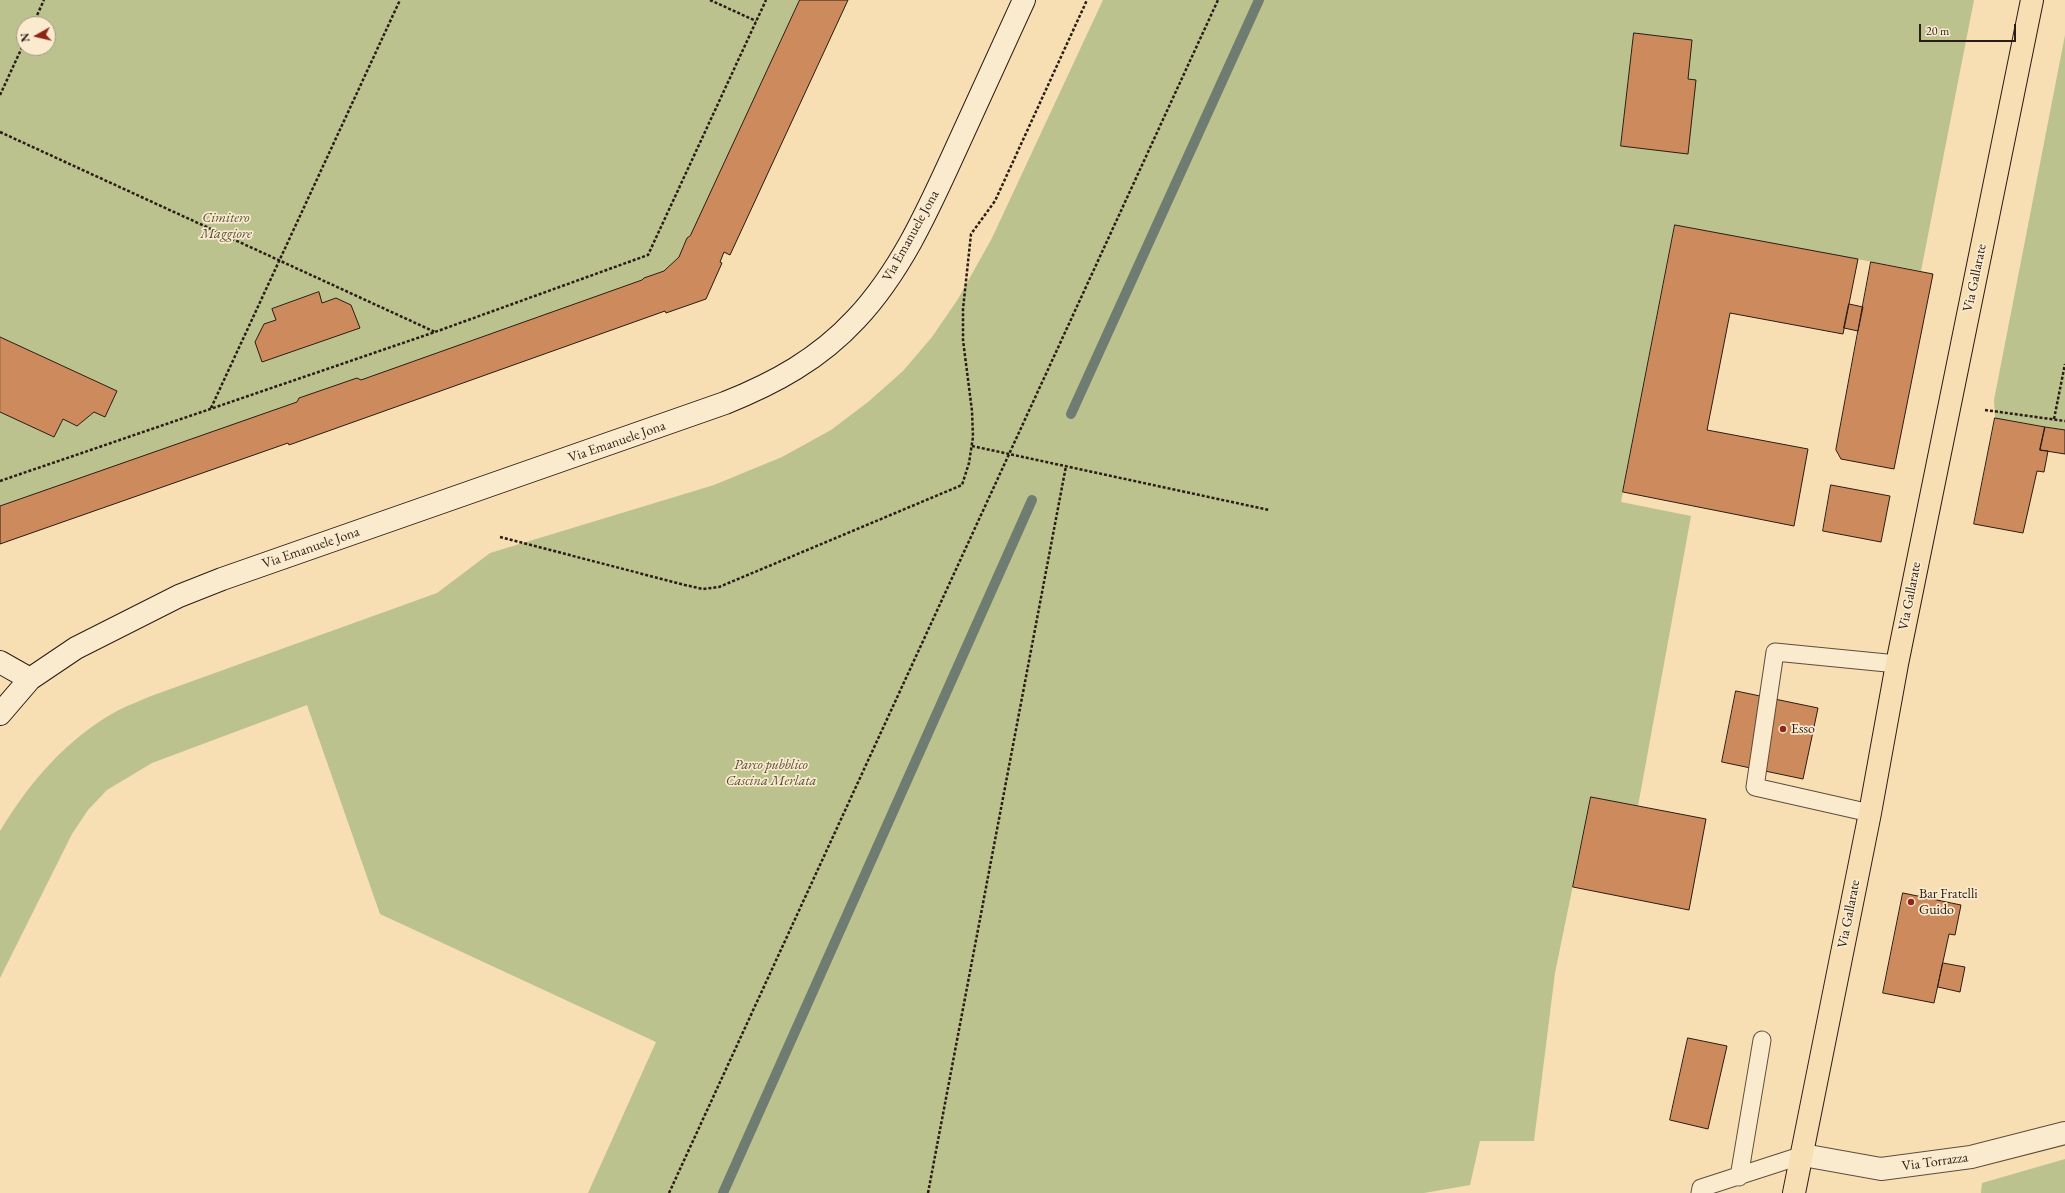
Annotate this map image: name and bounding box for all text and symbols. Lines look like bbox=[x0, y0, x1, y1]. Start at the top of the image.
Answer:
north arrow bbox=[16, 16, 56, 56]
scale bar bbox=[1921, 16, 2018, 42]
text: 20 m bbox=[1926, 23, 1949, 39]
text: N bbox=[18, 32, 33, 43]
street label: Via Emanuele Jona bbox=[879, 187, 943, 285]
park label: Cimitero Maggiore bbox=[200, 210, 252, 242]
street label: Via Gallarate bbox=[1960, 242, 1990, 314]
street label: Via Emanuele Jona bbox=[566, 417, 668, 467]
street label: Via Emanuele Jona bbox=[260, 523, 362, 573]
street label: Via Gallarate bbox=[1895, 560, 1925, 632]
place label: Esso bbox=[1791, 721, 1815, 737]
marker: Esso bbox=[1778, 724, 1788, 734]
park label: Parco pubblico Cascina Merlata bbox=[726, 757, 816, 790]
street label: Via Gallarate bbox=[1834, 878, 1864, 950]
place label: Bar Fratelli Guido bbox=[1919, 886, 1978, 918]
marker: Bar Fratelli Guido bbox=[1906, 897, 1916, 907]
street label: Via Torrazza bbox=[1901, 1149, 1969, 1175]

